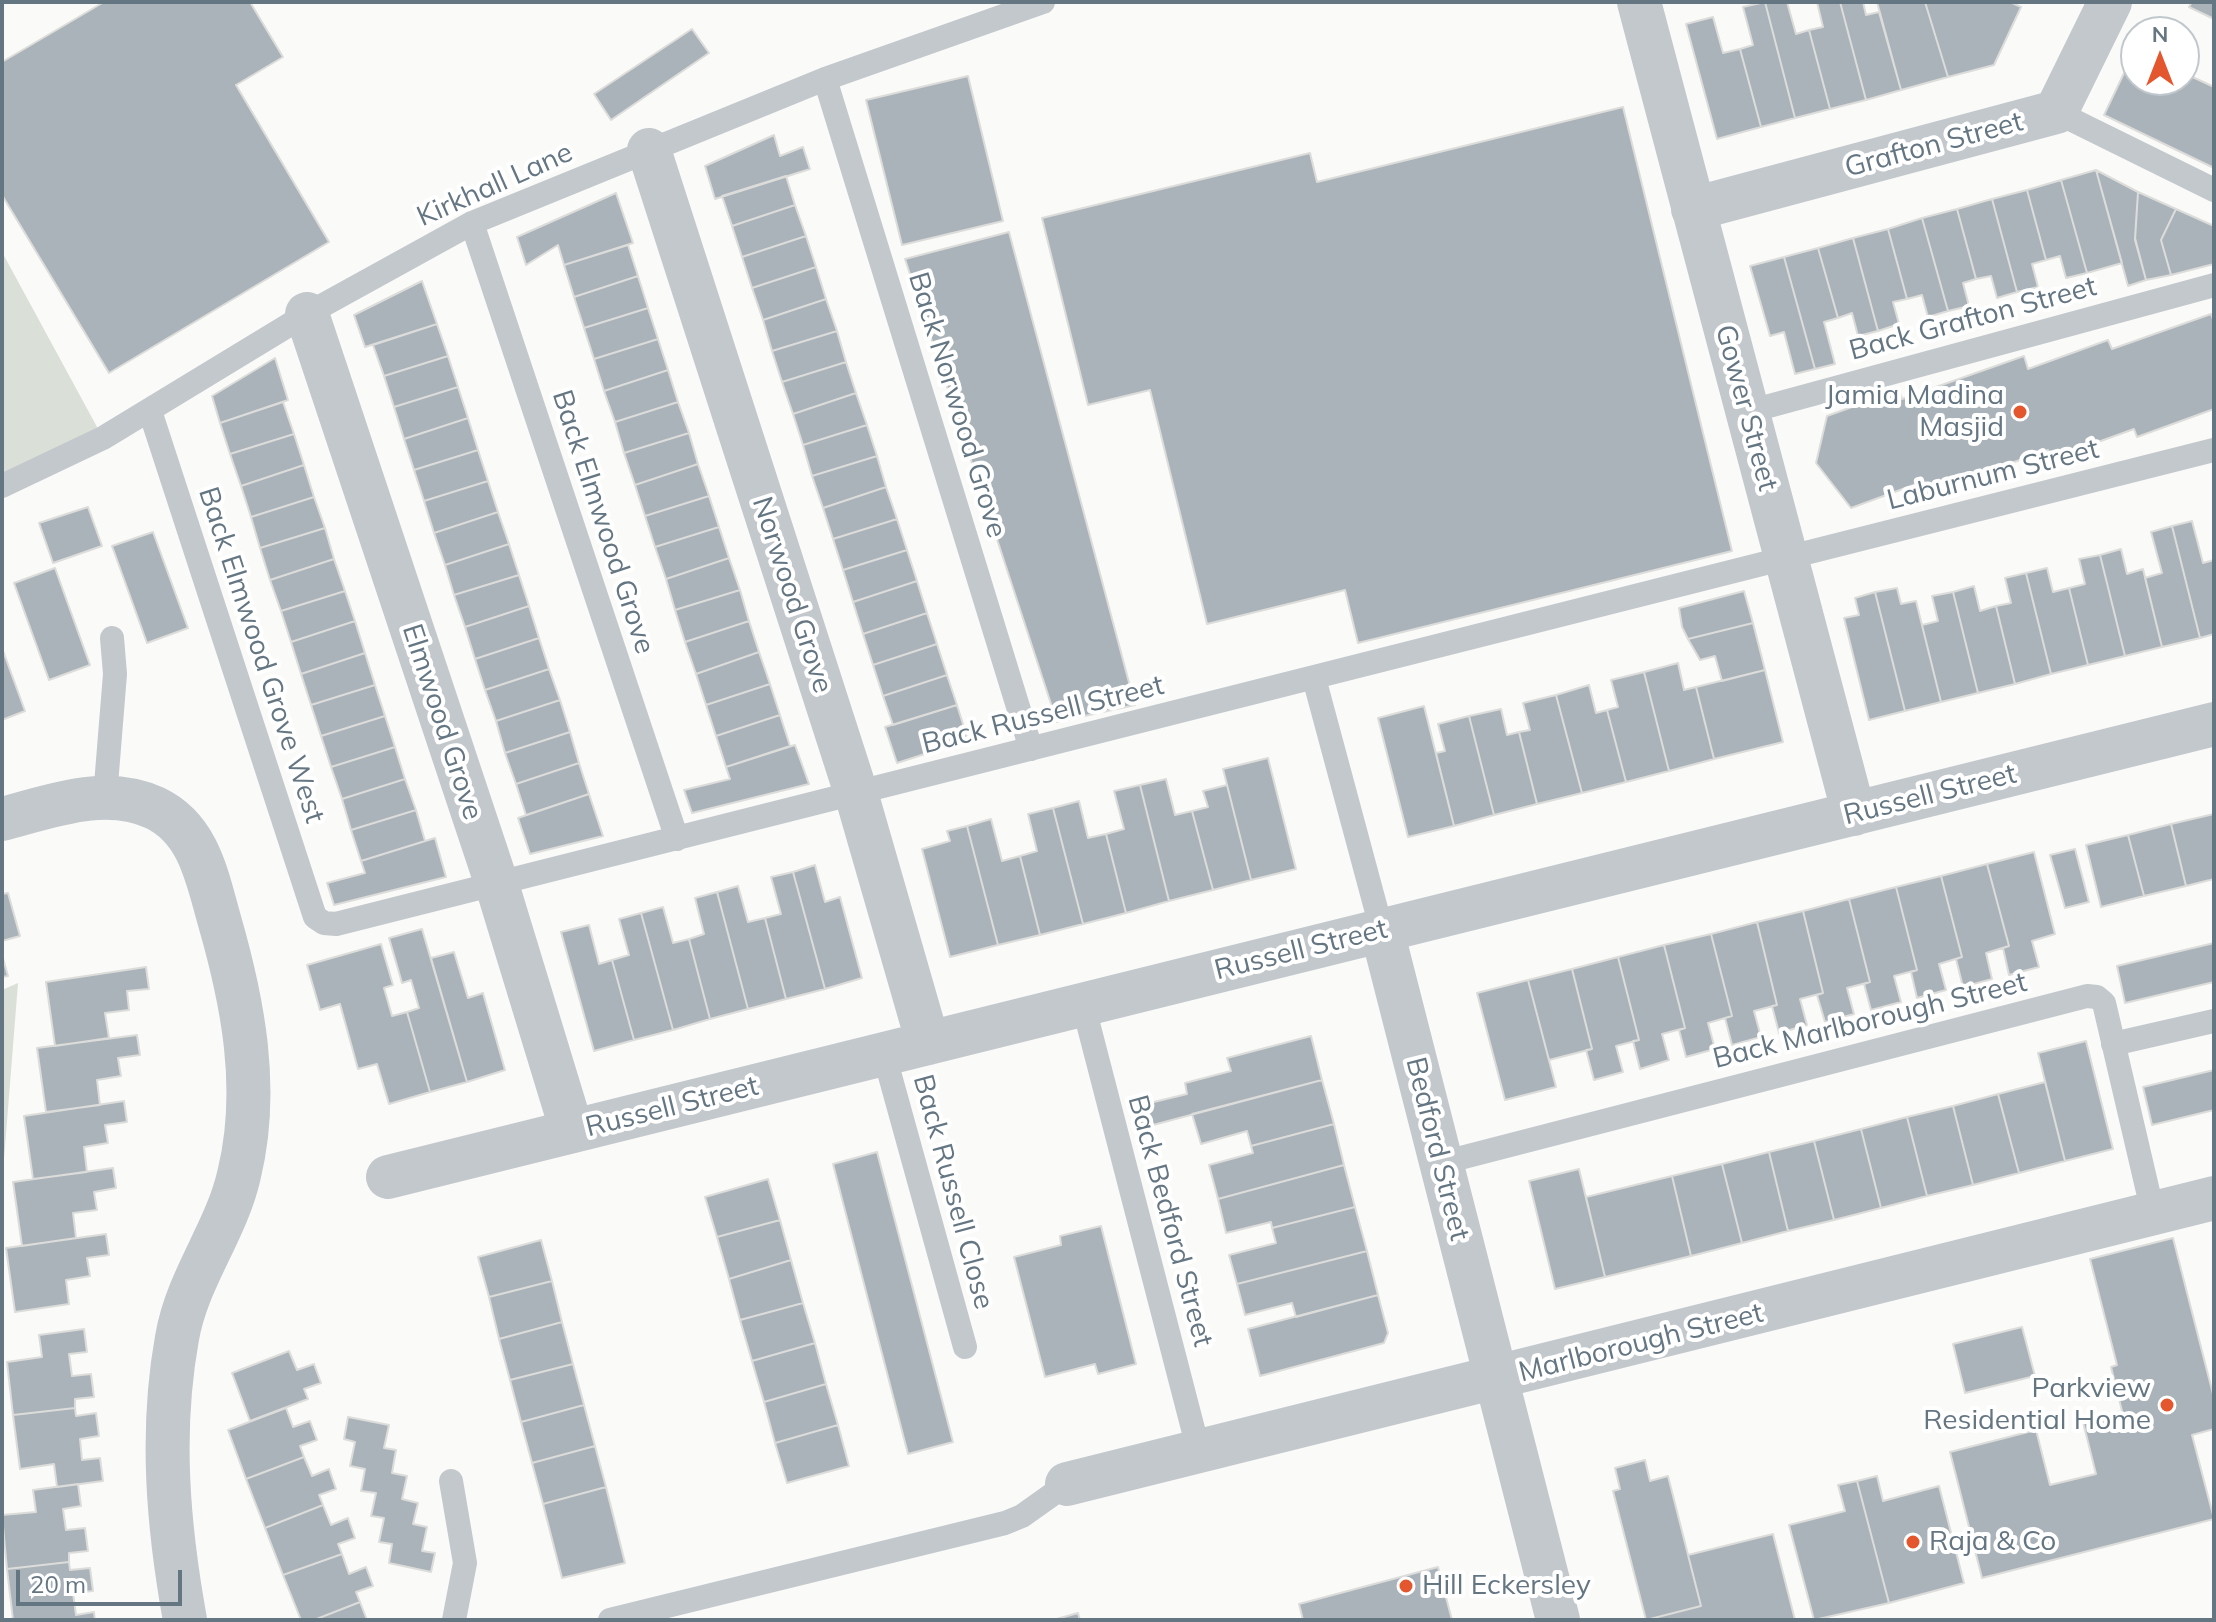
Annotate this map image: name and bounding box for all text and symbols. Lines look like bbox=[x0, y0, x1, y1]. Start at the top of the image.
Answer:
north arrow bbox=[2120, 16, 2200, 96]
text: N bbox=[2152, 20, 2168, 48]
street label: Grafton Street bbox=[1841, 105, 2027, 185]
street label: Kirkhall Lane bbox=[412, 136, 578, 234]
street label: Back Norwood Grove bbox=[901, 268, 1013, 542]
street label: Back Grafton Street bbox=[1846, 270, 2100, 368]
street label: Gower Street bbox=[1708, 321, 1784, 495]
place label: Jamia Madina Masjid bbox=[1825, 379, 2004, 445]
street label: Back Elmwood Grove bbox=[544, 386, 662, 658]
marker: Jamia Madina Masjid bbox=[2011, 403, 2029, 421]
street label: Laburnum Street bbox=[1884, 432, 2102, 518]
street label: Back Elmwood Grove West bbox=[191, 483, 331, 827]
street label: Norwood Grove bbox=[744, 493, 840, 697]
street label: Elmwood Grove bbox=[395, 620, 489, 824]
street label: Back Russell Street bbox=[919, 669, 1167, 761]
street label: Russell Street bbox=[1840, 757, 2020, 833]
street label: Russell Street bbox=[1211, 912, 1391, 988]
street label: Back Marlborough Street bbox=[1710, 966, 2030, 1076]
street label: Bedford Street bbox=[1398, 1054, 1476, 1244]
street label: Russell Street bbox=[582, 1069, 762, 1145]
street label: Back Russell Close bbox=[906, 1071, 1000, 1313]
street label: Back Bedford Street bbox=[1120, 1092, 1220, 1350]
street label: Marlborough Street bbox=[1515, 1296, 1767, 1390]
place label: Parkview Residential Home bbox=[1923, 1372, 2151, 1438]
marker: Parkview Residential Home bbox=[2158, 1396, 2176, 1414]
place label: Raja & Co bbox=[1929, 1525, 2056, 1559]
marker: Raja & Co bbox=[1904, 1533, 1922, 1551]
scale bar bbox=[20, 1554, 186, 1604]
text: 20 m bbox=[30, 1569, 86, 1599]
place label: Hill Eckersley bbox=[1422, 1569, 1591, 1603]
marker: Hill Eckersley bbox=[1397, 1577, 1415, 1595]

